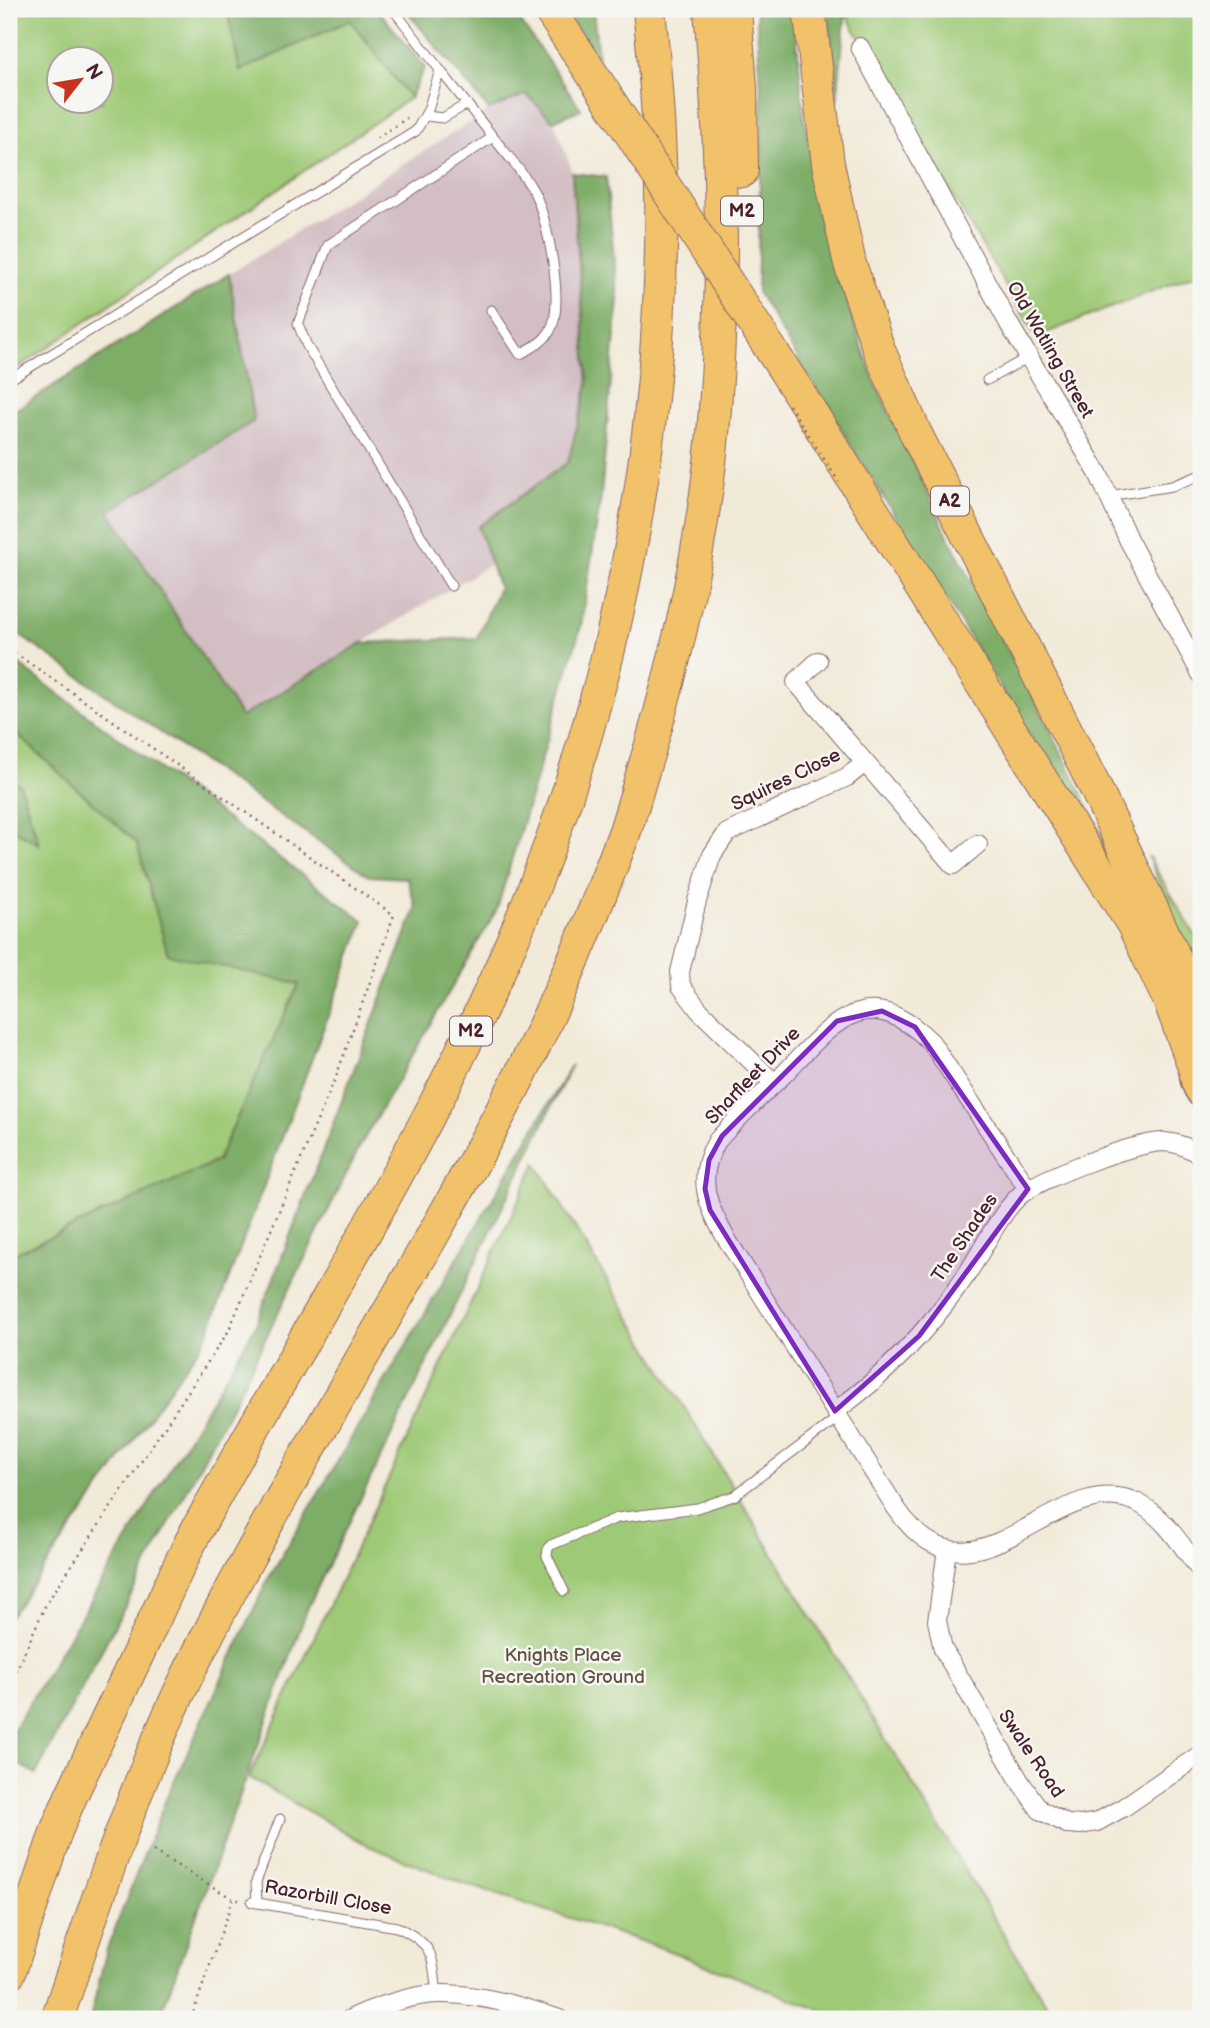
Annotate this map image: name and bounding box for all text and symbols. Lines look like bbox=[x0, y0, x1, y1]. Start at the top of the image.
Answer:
north arrow bbox=[46, 46, 116, 116]
text: N bbox=[80, 60, 107, 84]
road number: M2 bbox=[721, 196, 763, 226]
street label: Old Watling Street bbox=[1002, 278, 1099, 423]
road number: A2 bbox=[931, 486, 969, 516]
street label: Squires Close bbox=[727, 744, 845, 816]
road number: M2 bbox=[450, 1016, 492, 1046]
street label: Sharfleet Drive bbox=[701, 1022, 805, 1130]
street label: The Shades bbox=[927, 1189, 1003, 1287]
park label: Knights Place Recreation Ground bbox=[481, 1644, 645, 1689]
street label: Swale Road bbox=[993, 1706, 1069, 1802]
street label: Razorbill Close bbox=[263, 1876, 393, 1920]

